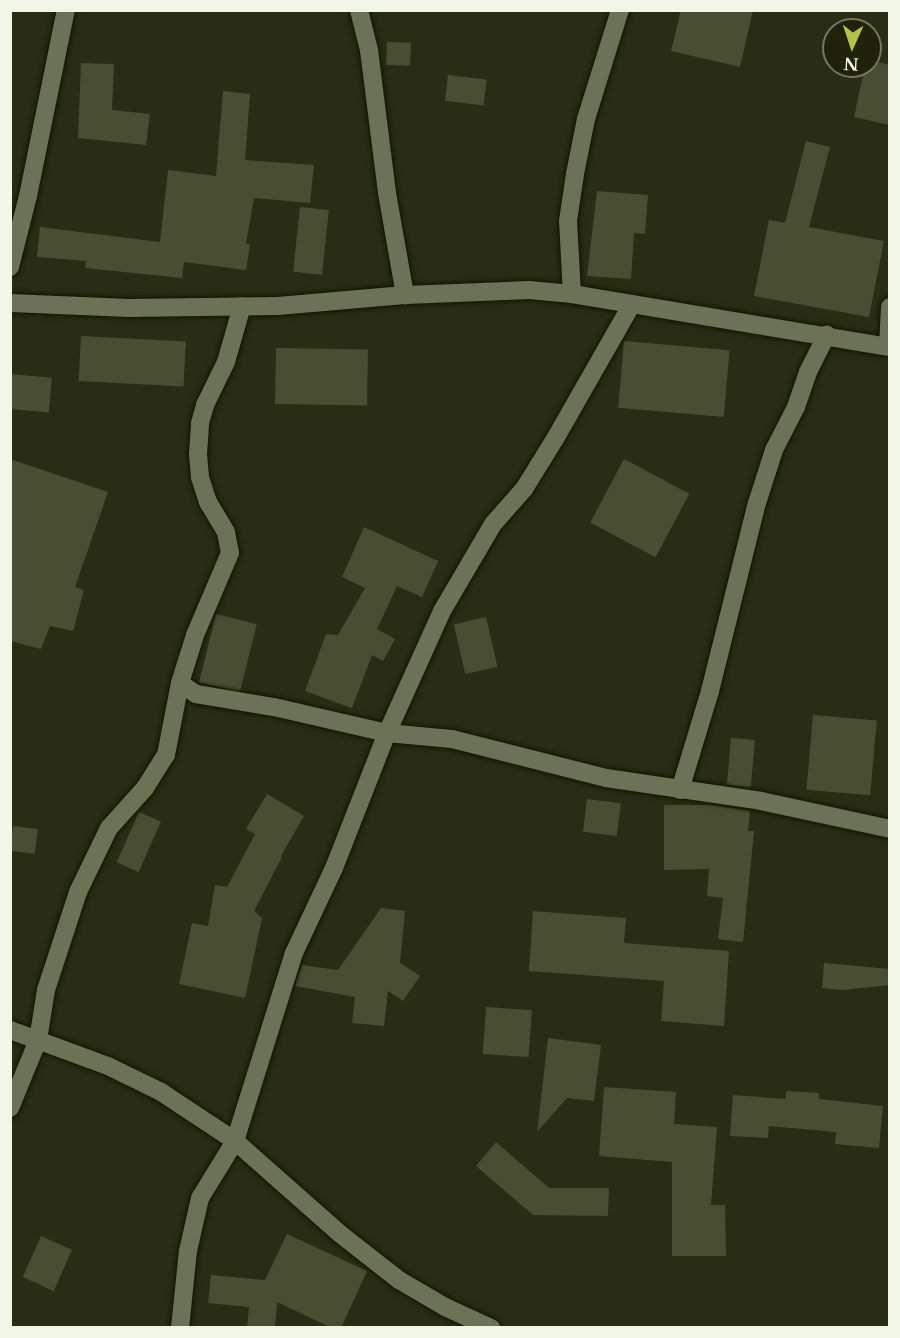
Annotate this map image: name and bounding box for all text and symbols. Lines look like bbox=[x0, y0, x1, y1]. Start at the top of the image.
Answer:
north arrow bbox=[822, 18, 882, 78]
text: N bbox=[843, 54, 859, 74]

